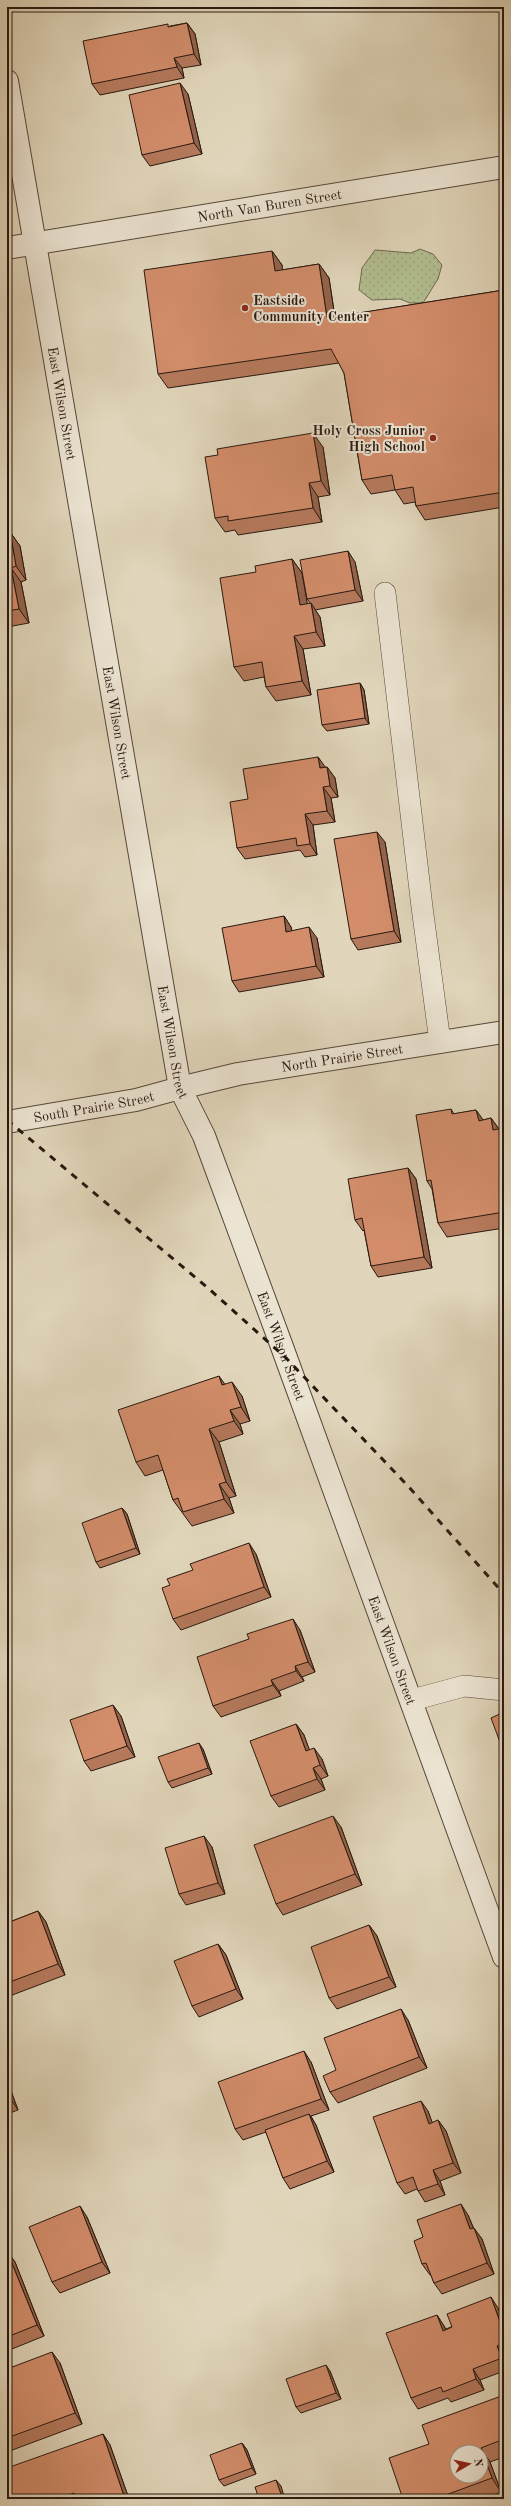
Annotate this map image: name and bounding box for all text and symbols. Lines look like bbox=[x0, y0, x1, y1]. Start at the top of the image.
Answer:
street label: North Van Buren Street bbox=[196, 188, 343, 225]
place label: Eastside Community Center bbox=[253, 294, 369, 324]
marker: Eastside Community Center bbox=[240, 303, 250, 313]
street label: East Wilson Street bbox=[45, 346, 78, 461]
place label: Holy Cross Junior High School bbox=[312, 424, 425, 454]
marker: Holy Cross Junior High School bbox=[428, 433, 438, 443]
street label: East Wilson Street bbox=[100, 665, 133, 781]
street label: East Wilson Street bbox=[154, 984, 190, 1101]
street label: North Prairie Street bbox=[280, 1042, 404, 1075]
street label: South Prairie Street bbox=[32, 1089, 156, 1125]
street label: East Wilson Street bbox=[254, 1290, 307, 1403]
street label: East Wilson Street bbox=[365, 1594, 418, 1707]
north arrow bbox=[449, 2444, 489, 2484]
text: N bbox=[471, 2458, 484, 2468]

